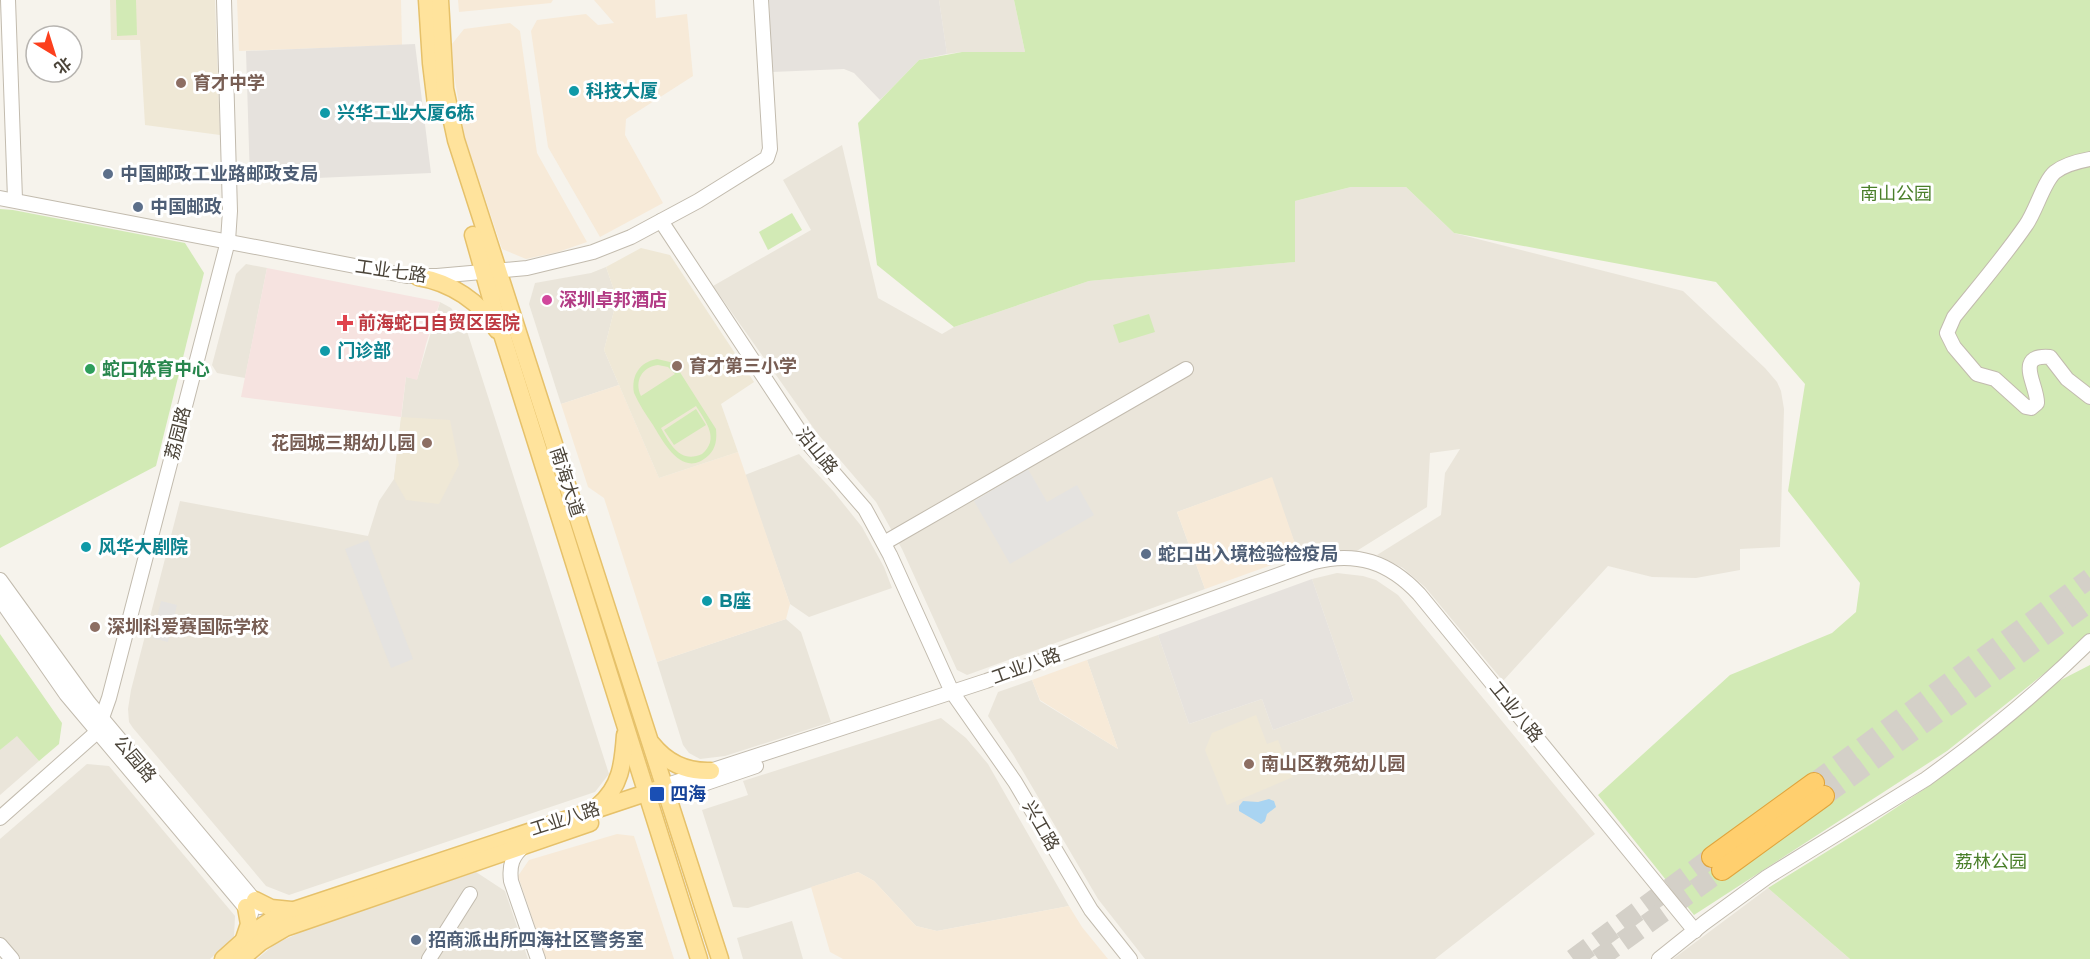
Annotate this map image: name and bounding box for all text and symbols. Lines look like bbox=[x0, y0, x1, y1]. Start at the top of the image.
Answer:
north arrow bbox=[24, 24, 84, 84]
text: 北 bbox=[51, 53, 75, 78]
place label: 育才中学 bbox=[193, 72, 265, 94]
marker: 育才中学 bbox=[174, 76, 188, 90]
place label: 科技大厦 bbox=[586, 80, 658, 102]
marker: 科技大厦 bbox=[567, 84, 581, 98]
place label: 兴华工业大厦6栋 bbox=[337, 102, 474, 124]
marker: 兴华工业大厦6栋 bbox=[318, 106, 332, 120]
place label: 中国邮政工业路邮政支局 bbox=[120, 163, 318, 185]
marker: 中国邮政工业路邮政支局 bbox=[101, 167, 115, 181]
park label: 南山公园 bbox=[1860, 183, 1932, 205]
place label: 中国邮政 bbox=[150, 196, 222, 218]
marker: 中国邮政 bbox=[131, 200, 145, 214]
street label: 工业七路 bbox=[354, 255, 428, 287]
place label: 深圳卓邦酒店 bbox=[559, 289, 667, 311]
marker: 深圳卓邦酒店 bbox=[540, 293, 554, 307]
place label: 前海蛇口自贸区医院 bbox=[358, 312, 520, 334]
marker: 前海蛇口自贸区医院 bbox=[336, 314, 354, 332]
place label: 门诊部 bbox=[337, 340, 391, 362]
marker: 门诊部 bbox=[318, 344, 332, 358]
place label: 育才第三小学 bbox=[689, 355, 797, 377]
place label: 蛇口体育中心 bbox=[102, 358, 210, 380]
marker: 育才第三小学 bbox=[670, 359, 684, 373]
marker: 蛇口体育中心 bbox=[83, 362, 97, 376]
street label: 荔园路 bbox=[161, 404, 195, 462]
street label: 沿山路 bbox=[791, 423, 843, 479]
place label: 花园城三期幼儿园 bbox=[271, 432, 415, 454]
marker: 花园城三期幼儿园 bbox=[420, 436, 434, 450]
street label: 南海大道 bbox=[545, 444, 589, 520]
place label: 风华大剧院 bbox=[98, 536, 188, 558]
marker: 风华大剧院 bbox=[79, 540, 93, 554]
place label: 蛇口出入境检验检疫局 bbox=[1158, 543, 1338, 565]
marker: 蛇口出入境检验检疫局 bbox=[1139, 547, 1153, 561]
place label: B座 bbox=[719, 590, 751, 612]
marker: B座 bbox=[700, 594, 714, 608]
place label: 深圳科爱赛国际学校 bbox=[107, 616, 269, 638]
marker: 深圳科爱赛国际学校 bbox=[88, 620, 102, 634]
street label: 工业八路 bbox=[988, 643, 1064, 689]
street label: 工业八路 bbox=[1485, 677, 1547, 747]
street label: 公园路 bbox=[109, 731, 161, 787]
place label: 南山区教苑幼儿园 bbox=[1261, 753, 1405, 775]
marker: 南山区教苑幼儿园 bbox=[1242, 757, 1256, 771]
place label: 四海 bbox=[670, 783, 706, 805]
marker: 四海 bbox=[648, 785, 666, 803]
street label: 工业八路 bbox=[527, 797, 603, 841]
street label: 兴工路 bbox=[1018, 797, 1064, 855]
park label: 荔林公园 bbox=[1955, 851, 2027, 873]
place label: 招商派出所四海社区警务室 bbox=[428, 929, 644, 951]
marker: 招商派出所四海社区警务室 bbox=[409, 933, 423, 947]

